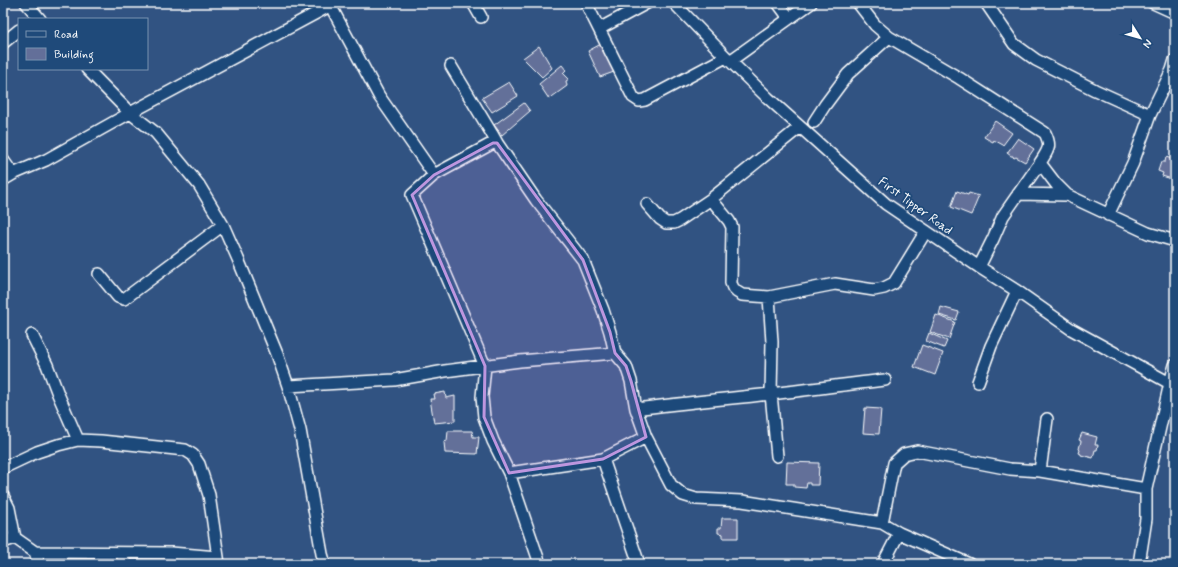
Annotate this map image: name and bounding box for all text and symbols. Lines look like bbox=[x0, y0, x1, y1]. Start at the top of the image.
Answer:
legend bbox=[18, 18, 148, 70]
north arrow bbox=[1120, 18, 1160, 58]
text: Road bbox=[54, 27, 78, 43]
text: N bbox=[1139, 36, 1155, 51]
text: Building bbox=[54, 47, 94, 64]
street label: First Tipper Road bbox=[875, 173, 956, 239]

